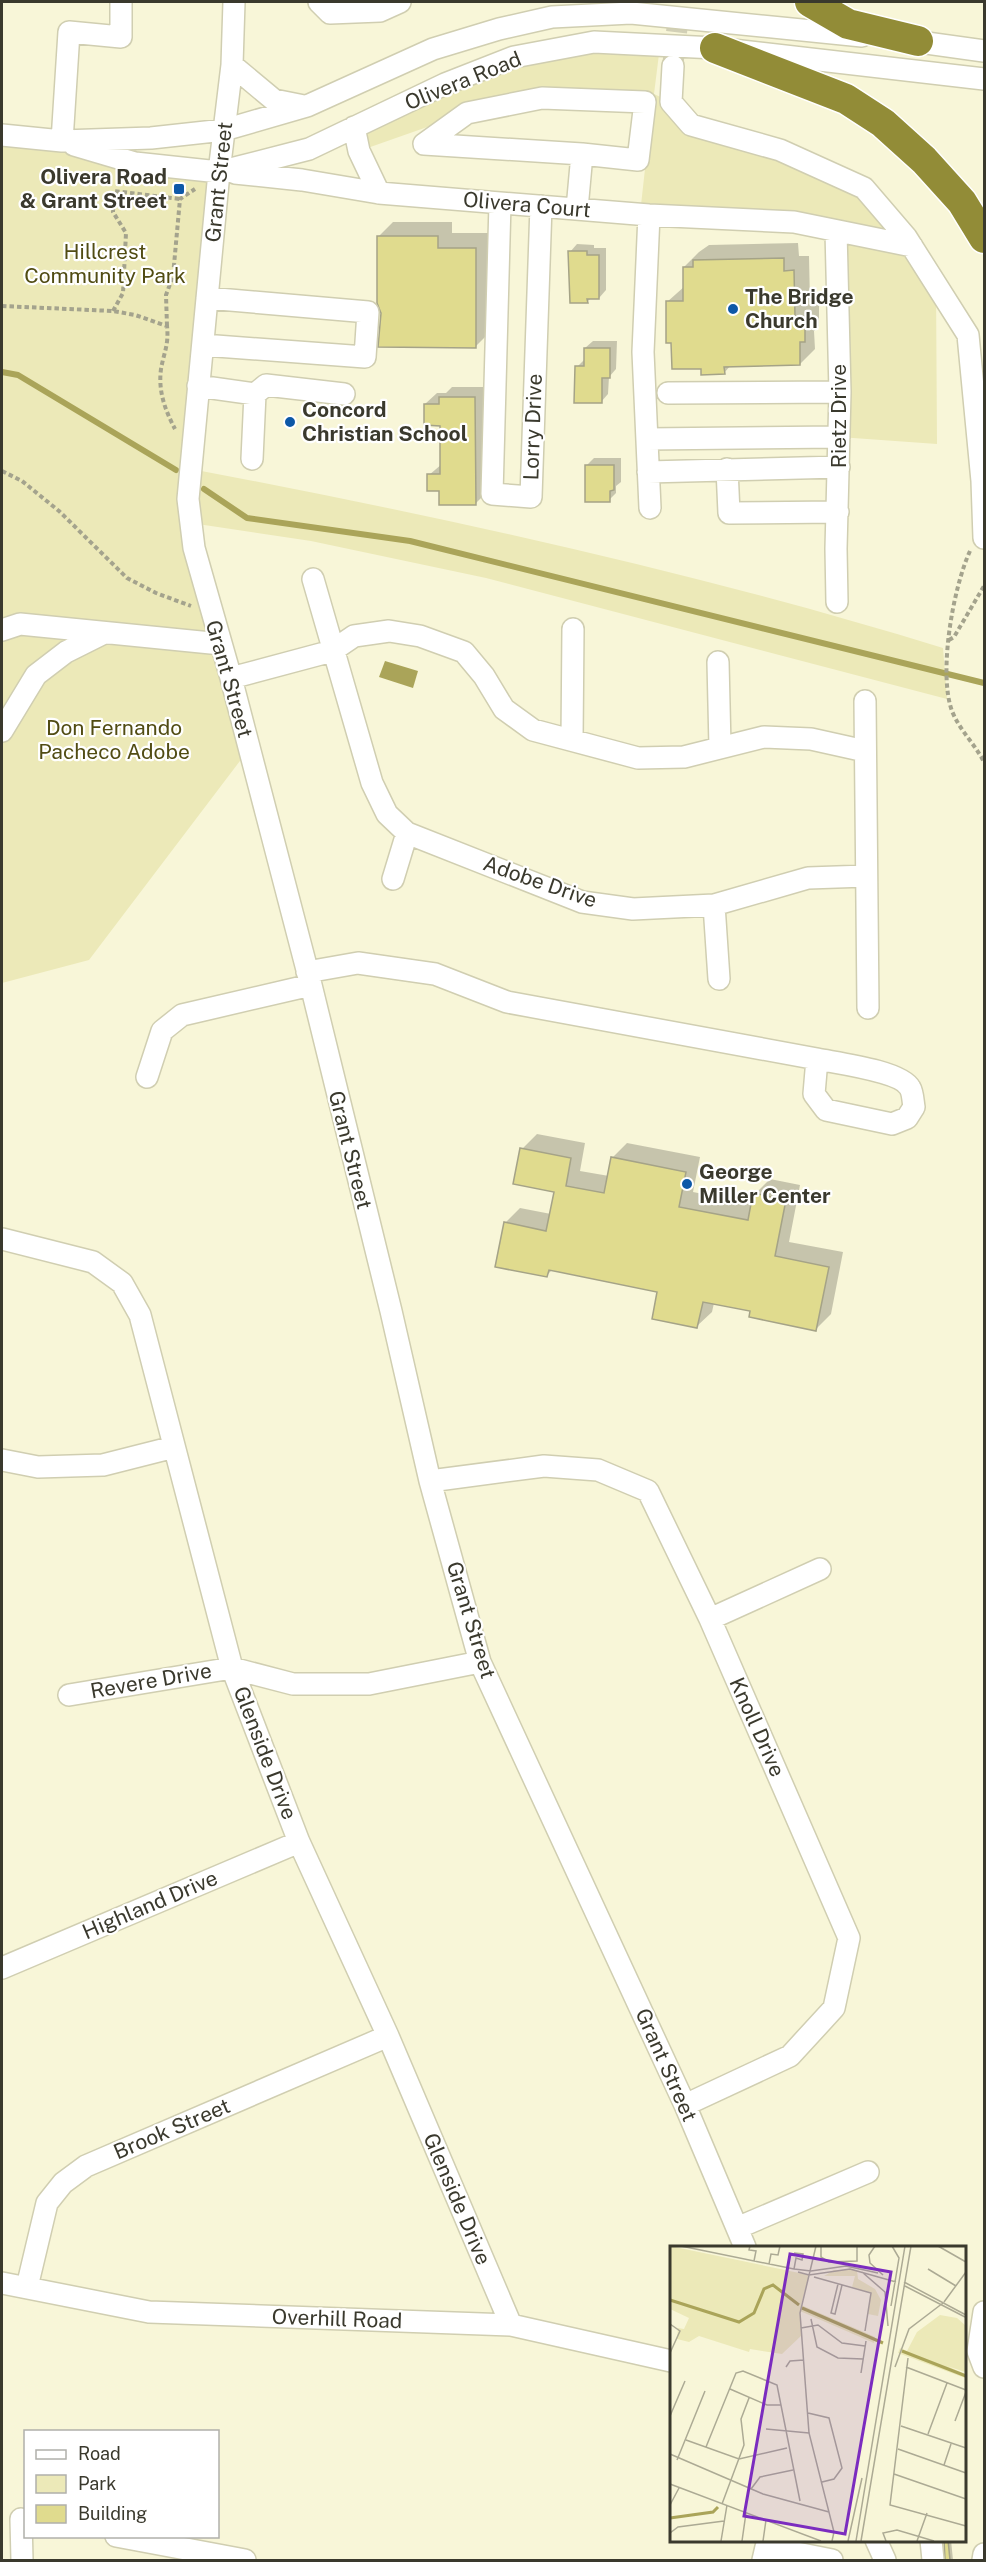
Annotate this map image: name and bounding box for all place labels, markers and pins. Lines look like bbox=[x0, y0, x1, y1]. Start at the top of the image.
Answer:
place label: Olivera Road & Grant Street bbox=[20, 164, 167, 213]
marker: Olivera Road & Grant Street bbox=[172, 182, 186, 196]
place label: The Bridge Church bbox=[745, 284, 854, 333]
marker: The Bridge Church bbox=[726, 302, 740, 316]
place label: Concord Christian School bbox=[302, 397, 468, 446]
marker: Concord Christian School bbox=[283, 415, 297, 429]
place label: George Miller Center bbox=[699, 1159, 831, 1208]
marker: George Miller Center bbox=[680, 1177, 694, 1191]

